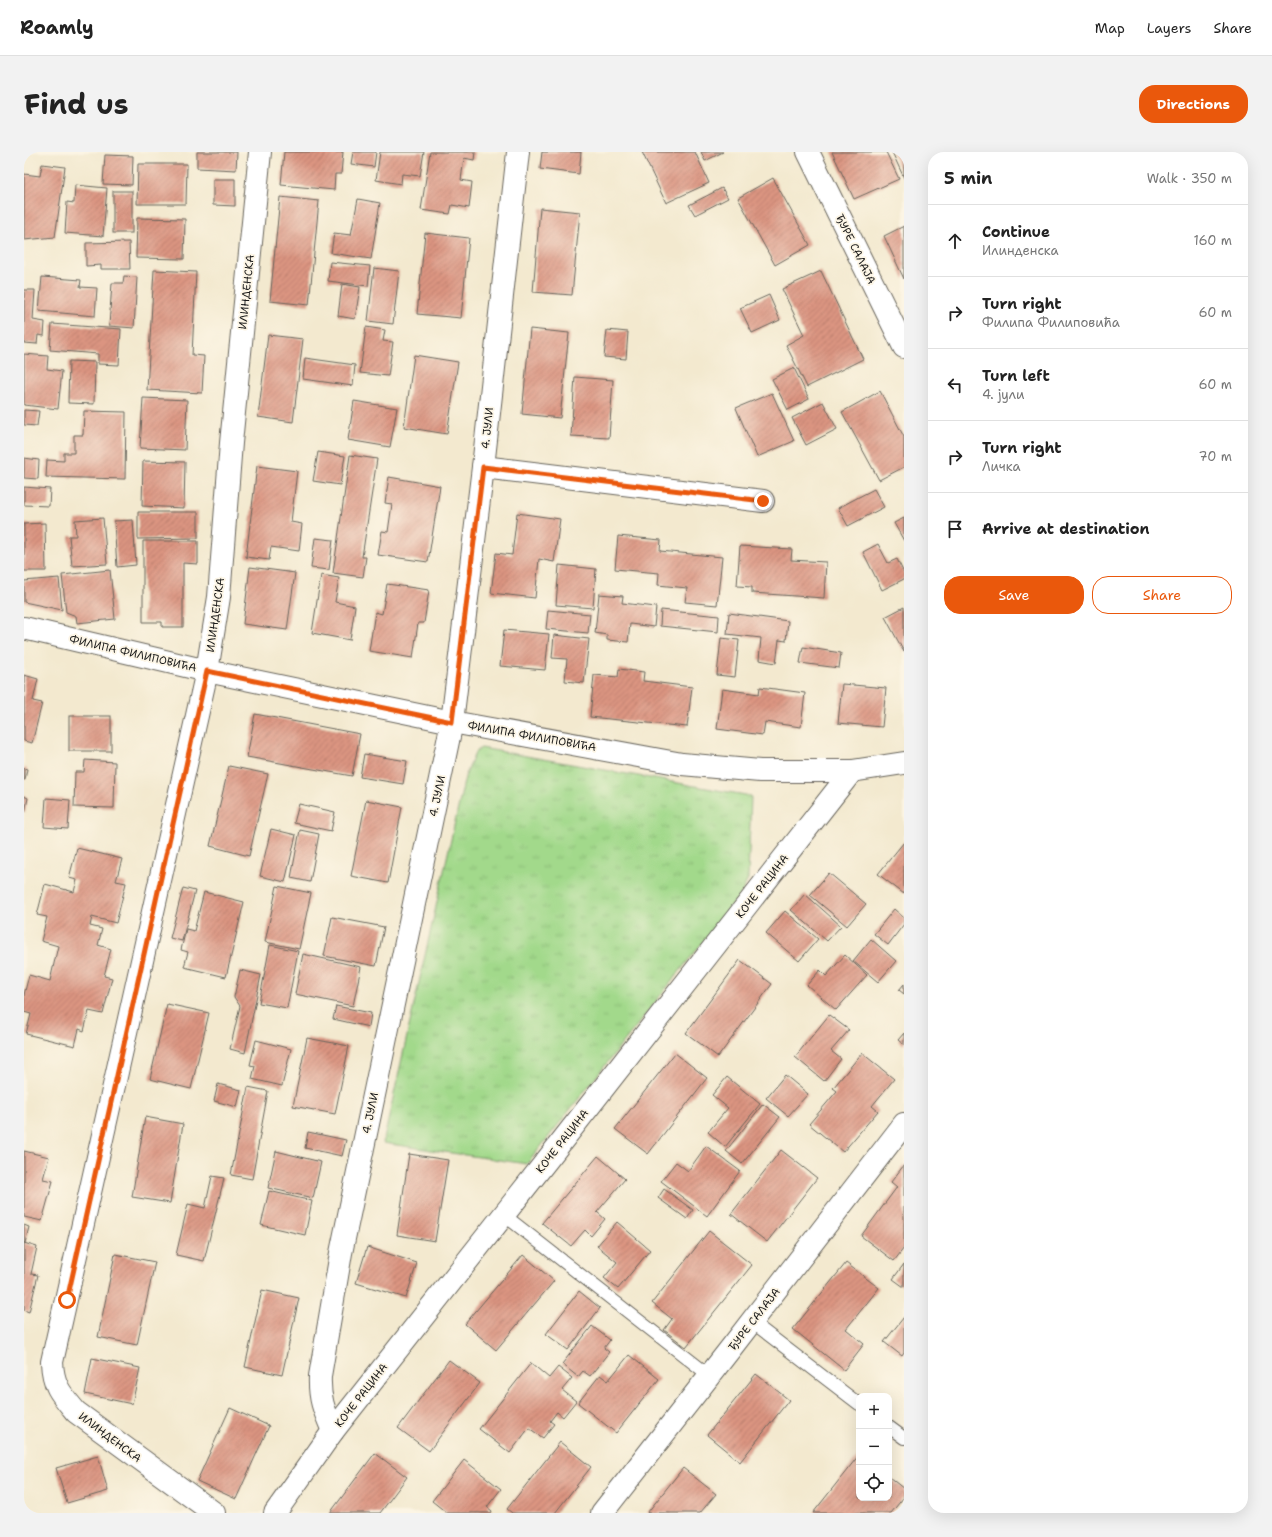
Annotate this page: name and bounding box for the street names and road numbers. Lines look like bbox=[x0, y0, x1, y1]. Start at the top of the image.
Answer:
street label: ЂУРЕ САЛАЈА bbox=[832, 212, 879, 287]
street label: ИЛИНДЕНСКА bbox=[235, 254, 258, 330]
street label: 4. ЈУЛИ bbox=[478, 406, 497, 450]
street label: ИЛИНДЕНСКА bbox=[203, 577, 228, 653]
street label: ФИЛИПА ФИЛИПОВИЋА bbox=[68, 632, 198, 675]
street label: ФИЛИПА ФИЛИПОВИЋА bbox=[467, 718, 597, 755]
street label: 4. ЈУЛИ bbox=[426, 774, 449, 818]
street label: КОЧЕ РАЦИНА bbox=[733, 851, 792, 921]
street label: 4. ЈУЛИ bbox=[359, 1091, 382, 1135]
street label: КОЧЕ РАЦИНА bbox=[533, 1106, 592, 1176]
street label: ЂУРЕ САЛАЈА bbox=[725, 1285, 784, 1354]
street label: КОЧЕ РАЦИНА bbox=[332, 1360, 391, 1430]
street label: ИЛИНДЕНСКА bbox=[75, 1409, 144, 1466]

